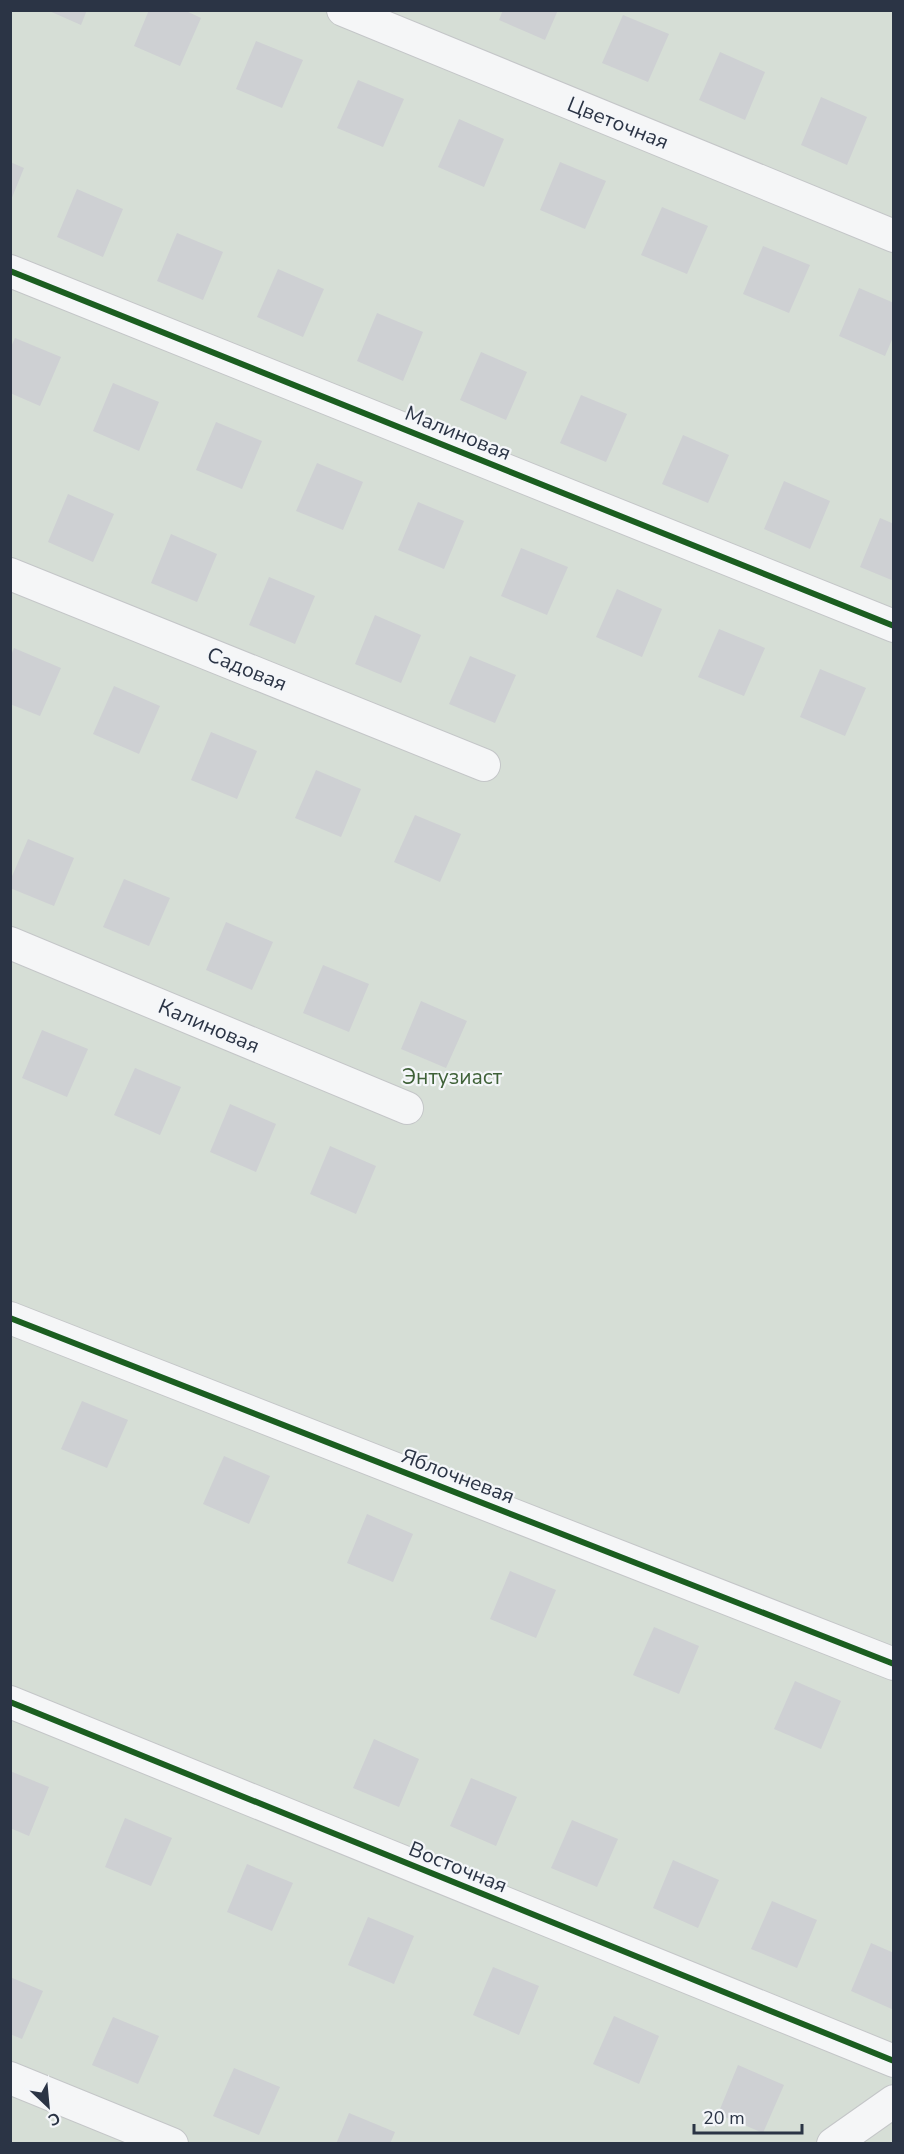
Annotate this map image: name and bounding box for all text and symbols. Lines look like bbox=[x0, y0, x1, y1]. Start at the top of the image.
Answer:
street label: Цветочная bbox=[563, 90, 673, 156]
street label: Малиновая bbox=[401, 399, 515, 467]
street label: Садовая bbox=[203, 640, 291, 698]
street label: Калиновая bbox=[154, 992, 264, 1060]
park label: Энтузиаст bbox=[402, 1063, 503, 1091]
street label: Яблочневая bbox=[397, 1442, 519, 1510]
street label: Восточная bbox=[405, 1835, 511, 1899]
north arrow bbox=[18, 2076, 78, 2136]
scale bar bbox=[694, 2097, 802, 2135]
text: С bbox=[44, 2106, 64, 2131]
text: 20 m bbox=[703, 2106, 745, 2130]

